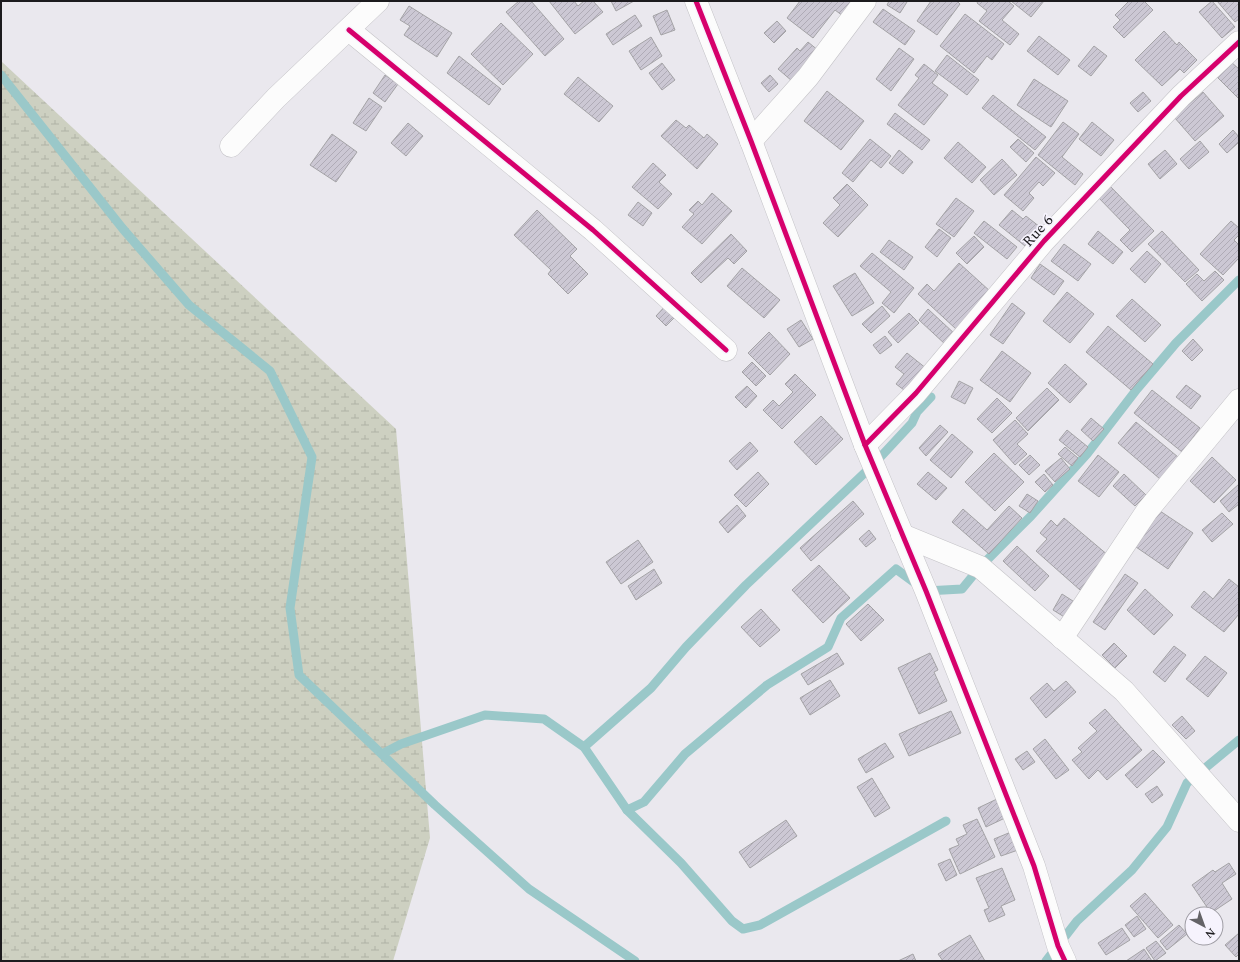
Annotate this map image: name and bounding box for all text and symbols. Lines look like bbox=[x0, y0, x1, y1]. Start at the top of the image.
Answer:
street label: Rue 6 bbox=[1017, 209, 1059, 252]
north arrow bbox=[1184, 906, 1224, 946]
text: N bbox=[1201, 924, 1219, 943]

